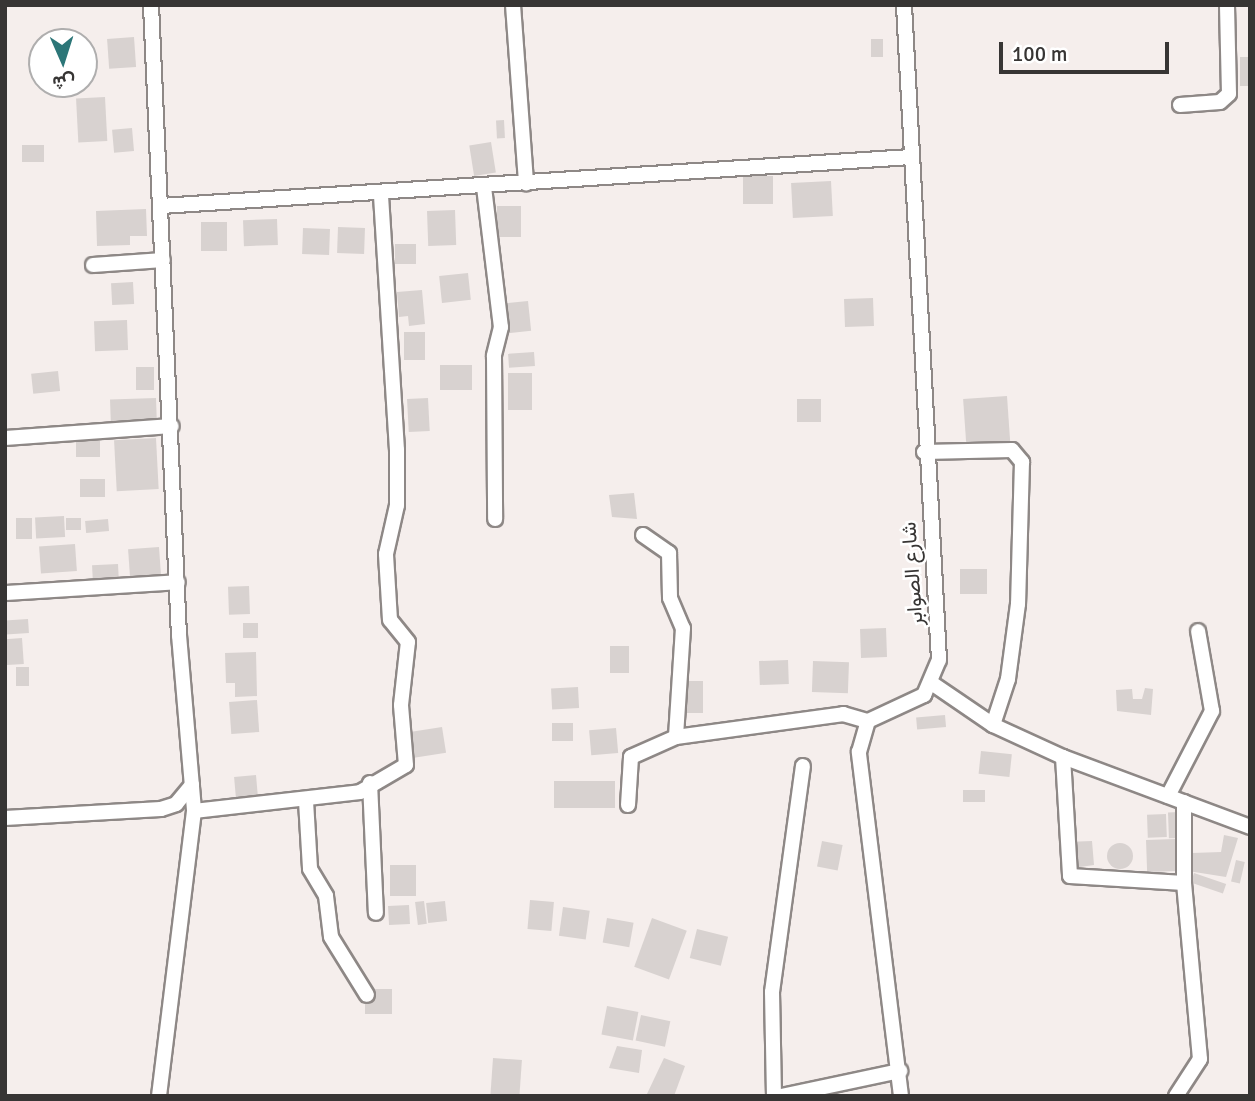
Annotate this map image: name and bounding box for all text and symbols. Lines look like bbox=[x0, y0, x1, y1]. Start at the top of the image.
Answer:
north arrow bbox=[28, 28, 98, 98]
scale bar bbox=[1003, 28, 1173, 72]
text: 100 m bbox=[1012, 41, 1067, 67]
text: ش bbox=[52, 69, 76, 95]
street label: شارع الصوابر bbox=[896, 521, 928, 627]

